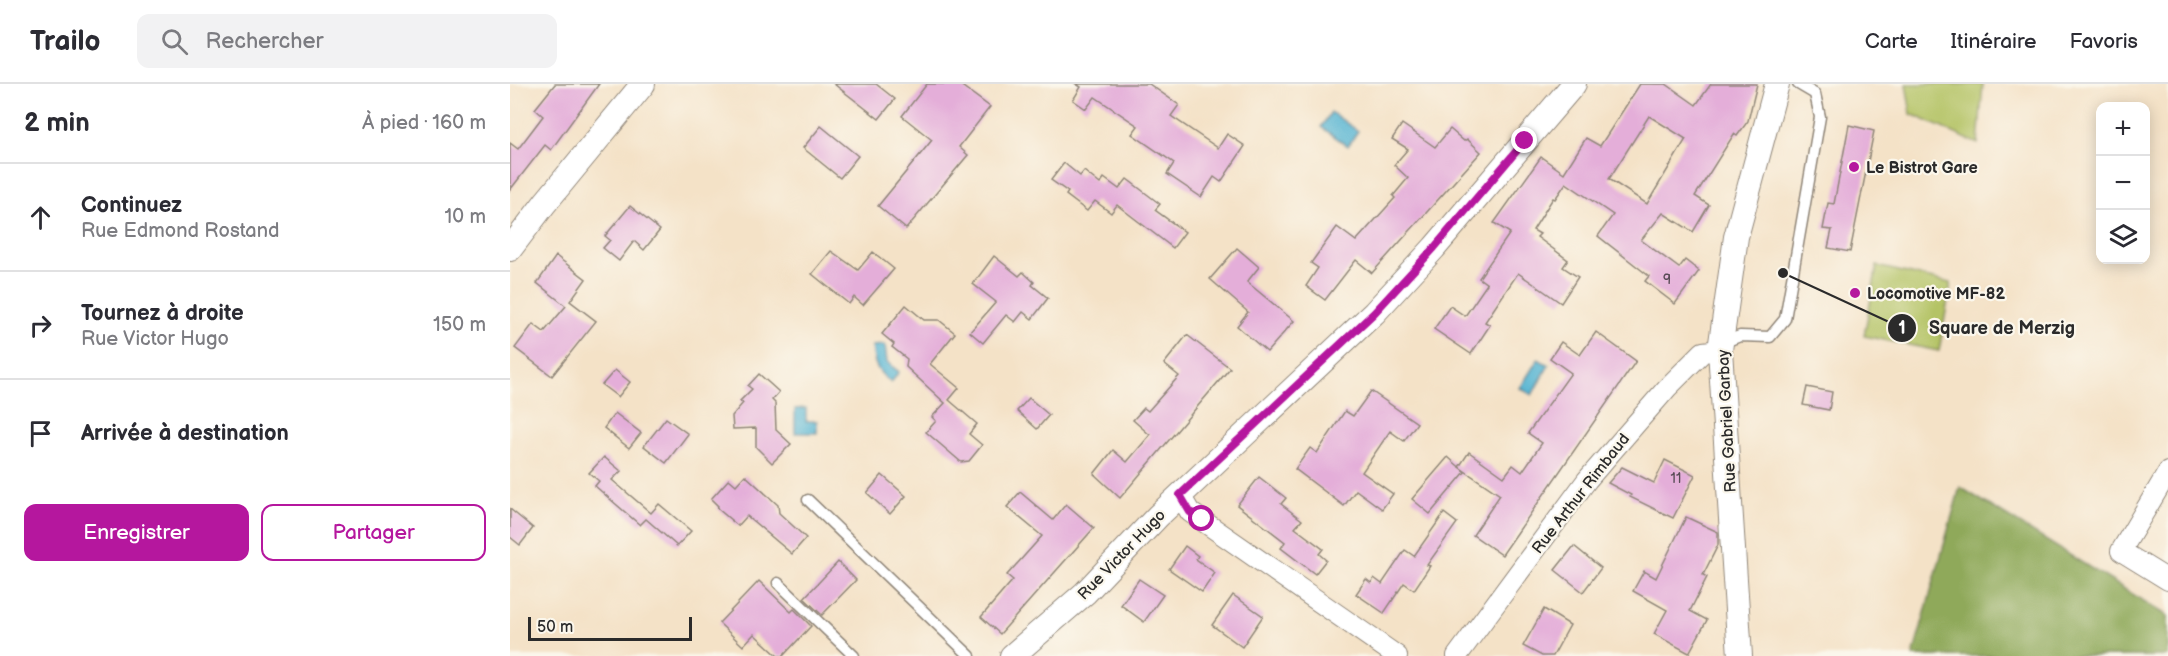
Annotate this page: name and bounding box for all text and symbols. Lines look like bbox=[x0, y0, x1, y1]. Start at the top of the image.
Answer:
search box bbox=[137, 14, 557, 68]
text: Trailo bbox=[30, 25, 101, 58]
icon: search bbox=[158, 25, 191, 58]
text: Rechercher bbox=[206, 28, 323, 55]
text: Carte bbox=[1865, 29, 1918, 54]
text: Itinéraire bbox=[1951, 29, 2037, 54]
text: Favoris bbox=[2070, 29, 2138, 54]
map controls bbox=[2096, 102, 2150, 264]
button: + bbox=[2096, 102, 2150, 156]
text: 2 min bbox=[24, 108, 90, 139]
text: À pied · 160 m bbox=[362, 111, 486, 135]
route end bbox=[1511, 127, 1537, 153]
button: − bbox=[2096, 156, 2150, 210]
place label: Le Bistrot Gare bbox=[1866, 159, 1978, 178]
marker: Le Bistrot Gare bbox=[1847, 160, 1861, 174]
text: Continuez bbox=[81, 192, 182, 219]
icon: ahead bbox=[24, 201, 57, 234]
text: 10 m bbox=[445, 205, 486, 229]
button: layers bbox=[2096, 210, 2150, 264]
text: Rue Edmond Rostand bbox=[81, 219, 279, 243]
house number: 9 bbox=[1663, 271, 1671, 288]
place label: Locomotive MF-82 bbox=[1867, 285, 2005, 304]
marker: Locomotive MF-82 bbox=[1848, 286, 1862, 300]
text: Tournez à droite bbox=[81, 300, 244, 327]
icon: right bbox=[24, 309, 57, 342]
callout: Square de Merzig bbox=[1887, 310, 2087, 346]
text: 150 m bbox=[433, 313, 486, 337]
text: 1 bbox=[1898, 318, 1906, 339]
text: Square de Merzig bbox=[1929, 318, 2075, 339]
text: Rue Victor Hugo bbox=[81, 327, 229, 351]
street label: Rue Gabriel Garbay bbox=[1714, 348, 1741, 493]
icon: arrive bbox=[24, 417, 57, 450]
text: Arrivée à destination bbox=[81, 420, 289, 447]
street label: Rue Arthur Rimbaud bbox=[1528, 430, 1634, 558]
house number: 11 bbox=[1671, 470, 1681, 487]
button: Enregistrer bbox=[24, 504, 249, 561]
button: Partager bbox=[261, 504, 486, 561]
route start bbox=[1188, 505, 1214, 531]
street label: Rue Victor Hugo bbox=[1074, 506, 1170, 604]
scale bar bbox=[528, 614, 692, 642]
text: 50 m bbox=[537, 618, 573, 637]

